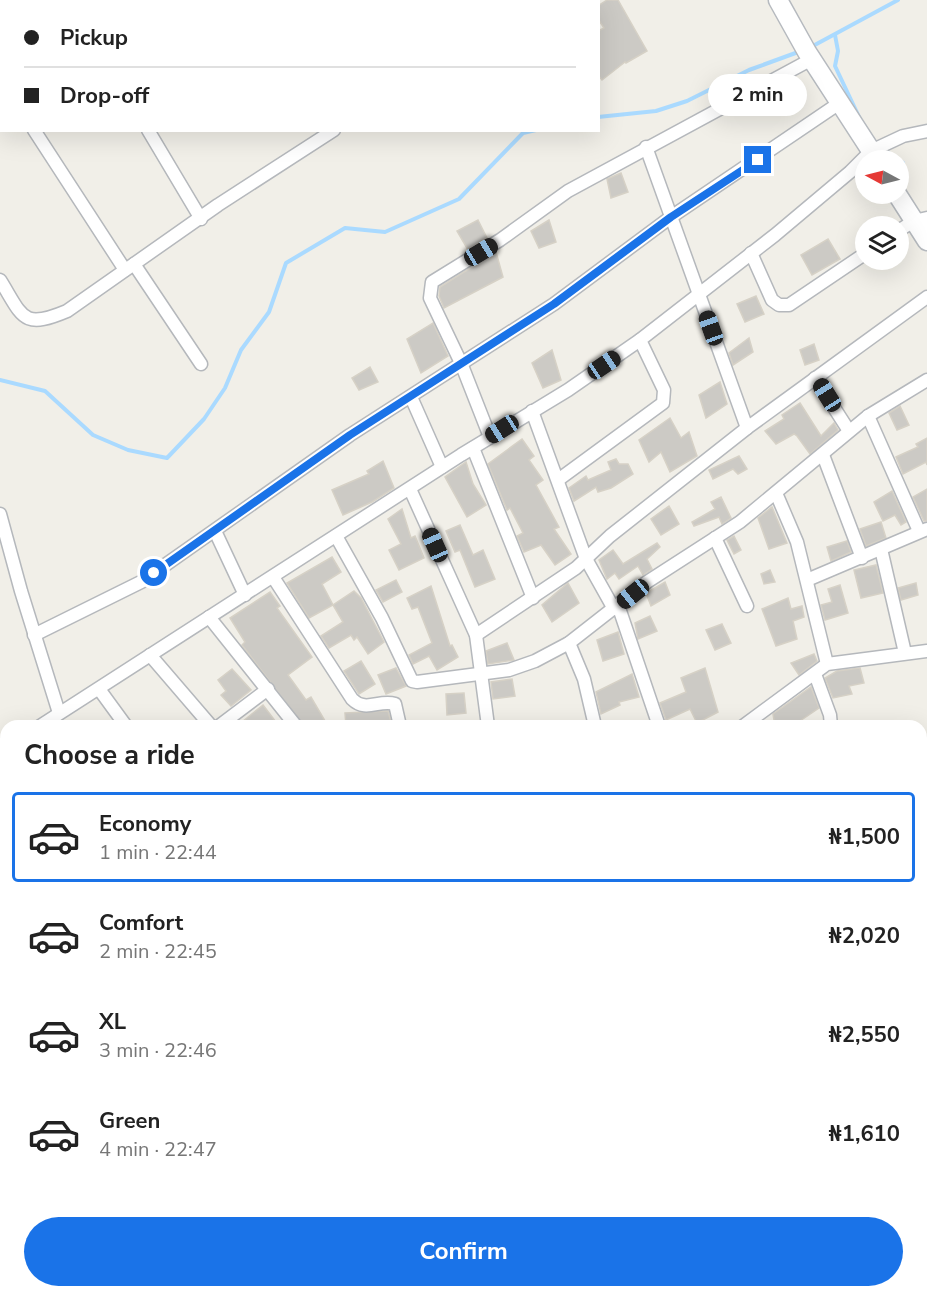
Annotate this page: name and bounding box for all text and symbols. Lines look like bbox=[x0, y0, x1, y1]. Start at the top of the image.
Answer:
text: Pickup bbox=[60, 23, 128, 53]
callout: 2 min bbox=[708, 73, 807, 115]
text: Drop-off bbox=[60, 81, 149, 111]
text: 2 min bbox=[732, 81, 783, 108]
route end bbox=[744, 146, 771, 173]
north arrow bbox=[855, 150, 909, 204]
map controls bbox=[855, 150, 909, 270]
button: layers bbox=[855, 216, 909, 270]
car bbox=[461, 235, 501, 269]
car bbox=[696, 308, 726, 348]
car bbox=[584, 347, 624, 383]
car bbox=[810, 375, 844, 415]
car bbox=[482, 412, 522, 446]
car bbox=[419, 525, 451, 565]
route start bbox=[140, 559, 167, 586]
car bbox=[613, 576, 653, 612]
text: Choose a ride bbox=[24, 737, 195, 774]
text: Economy bbox=[99, 809, 191, 839]
icon: car bbox=[27, 810, 81, 864]
text: ₦1,500 bbox=[829, 822, 900, 852]
text: 1 min · 22:44 bbox=[99, 839, 217, 866]
text: Comfort bbox=[99, 908, 183, 938]
icon: car bbox=[27, 909, 81, 963]
text: ₦2,020 bbox=[829, 921, 900, 951]
text: 2 min · 22:45 bbox=[99, 938, 217, 965]
text: XL bbox=[99, 1007, 126, 1037]
icon: car bbox=[27, 1008, 81, 1062]
text: ₦2,550 bbox=[829, 1020, 900, 1050]
text: 3 min · 22:46 bbox=[99, 1037, 217, 1064]
text: Green bbox=[99, 1106, 160, 1136]
icon: car bbox=[27, 1107, 81, 1161]
text: ₦1,610 bbox=[829, 1119, 900, 1149]
text: 4 min · 22:47 bbox=[99, 1136, 217, 1163]
button: Confirm bbox=[24, 1217, 903, 1286]

